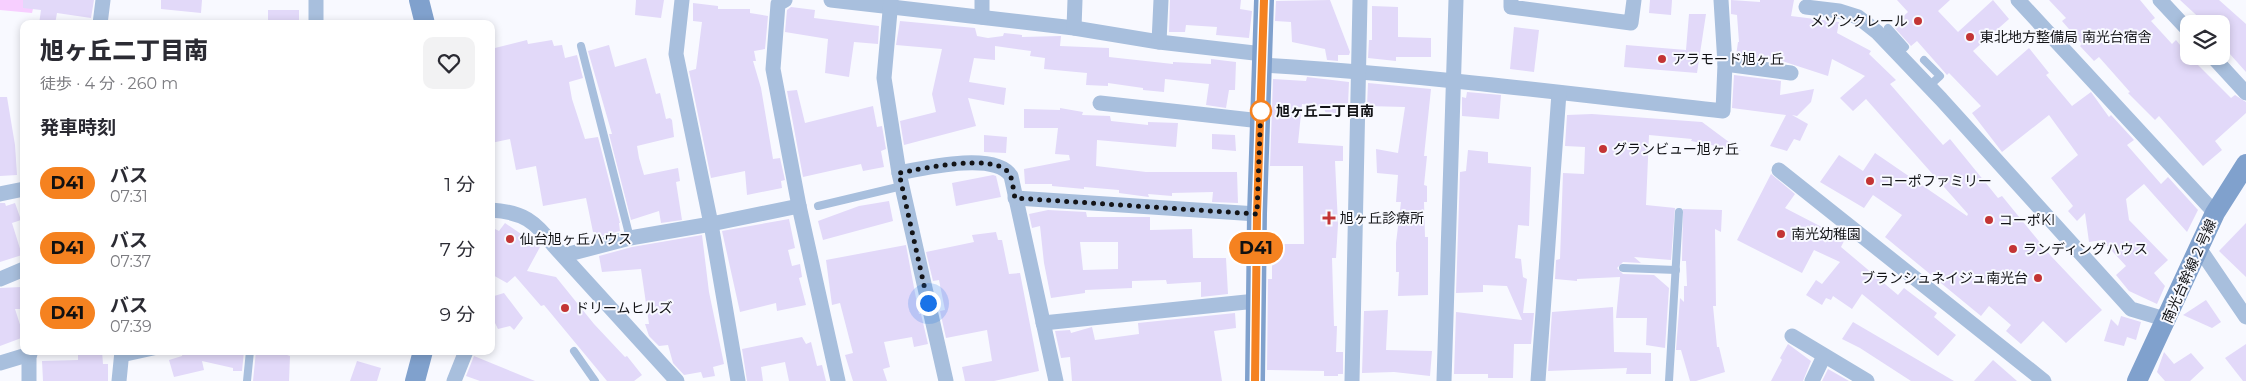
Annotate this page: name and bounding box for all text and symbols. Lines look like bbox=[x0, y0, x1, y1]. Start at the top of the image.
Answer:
place label: メゾンクレール bbox=[1810, 12, 1908, 30]
marker: メゾンクレール bbox=[1912, 15, 1924, 27]
map controls bbox=[2180, 15, 2230, 65]
button: layers bbox=[2180, 15, 2230, 65]
place label: 東北地方整備局 南光台宿舎 bbox=[1980, 28, 2152, 46]
marker: 東北地方整備局 南光台宿舎 bbox=[1964, 31, 1976, 43]
text: 旭ヶ丘二丁目南 bbox=[40, 36, 208, 65]
button: heart bbox=[423, 37, 475, 89]
place label: アラモード旭ヶ丘 bbox=[1672, 50, 1784, 68]
marker: アラモード旭ヶ丘 bbox=[1656, 53, 1668, 65]
text: 徒歩 · 4 分 · 260 m bbox=[40, 74, 178, 93]
marker: 旭ヶ丘二丁目南 bbox=[1250, 100, 1272, 122]
place label: 旭ヶ丘二丁目南 bbox=[1276, 102, 1374, 120]
text: 発車時刻 bbox=[40, 116, 116, 139]
place label: グランビュー旭ヶ丘 bbox=[1613, 140, 1739, 158]
marker: グランビュー旭ヶ丘 bbox=[1597, 143, 1609, 155]
text: バス bbox=[110, 164, 148, 187]
text: D41 bbox=[51, 172, 84, 194]
place label: コーポファミリー bbox=[1880, 172, 1992, 190]
text: 1 分 bbox=[444, 173, 475, 196]
marker: コーポファミリー bbox=[1864, 175, 1876, 187]
text: 07:31 bbox=[110, 187, 148, 206]
place label: 旭ヶ丘診療所 bbox=[1340, 209, 1424, 227]
marker: 旭ヶ丘診療所 bbox=[1322, 211, 1336, 225]
place label: コーポKI bbox=[1999, 211, 2055, 229]
marker: コーポKI bbox=[1983, 214, 1995, 226]
street label: 南光台幹線２号線 bbox=[2158, 216, 2220, 326]
place label: 南光幼稚園 bbox=[1791, 225, 1861, 243]
marker: 南光幼稚園 bbox=[1775, 228, 1787, 240]
text: バス bbox=[110, 229, 148, 252]
place label: 仙台旭ヶ丘ハウス bbox=[520, 230, 632, 248]
line badge: D41 bbox=[1227, 232, 1285, 264]
marker: 仙台旭ヶ丘ハウス bbox=[504, 233, 516, 245]
text: D41 bbox=[51, 237, 84, 259]
text: D41 bbox=[1239, 237, 1273, 259]
text: 7 分 bbox=[440, 238, 475, 261]
place label: ランディングハウス bbox=[2023, 240, 2148, 258]
marker: ランディングハウス bbox=[2007, 243, 2019, 255]
text: 07:37 bbox=[110, 252, 151, 271]
place label: ブランシュネイジュ南光台 bbox=[1861, 269, 2028, 287]
marker: ブランシュネイジュ南光台 bbox=[2032, 272, 2044, 284]
your location bbox=[916, 291, 941, 316]
text: バス bbox=[110, 294, 148, 317]
place label: ドリームヒルズ bbox=[575, 299, 673, 317]
text: D41 bbox=[51, 302, 84, 324]
marker: ドリームヒルズ bbox=[559, 302, 571, 314]
text: 9 分 bbox=[439, 303, 475, 326]
text: 07:39 bbox=[110, 317, 152, 336]

